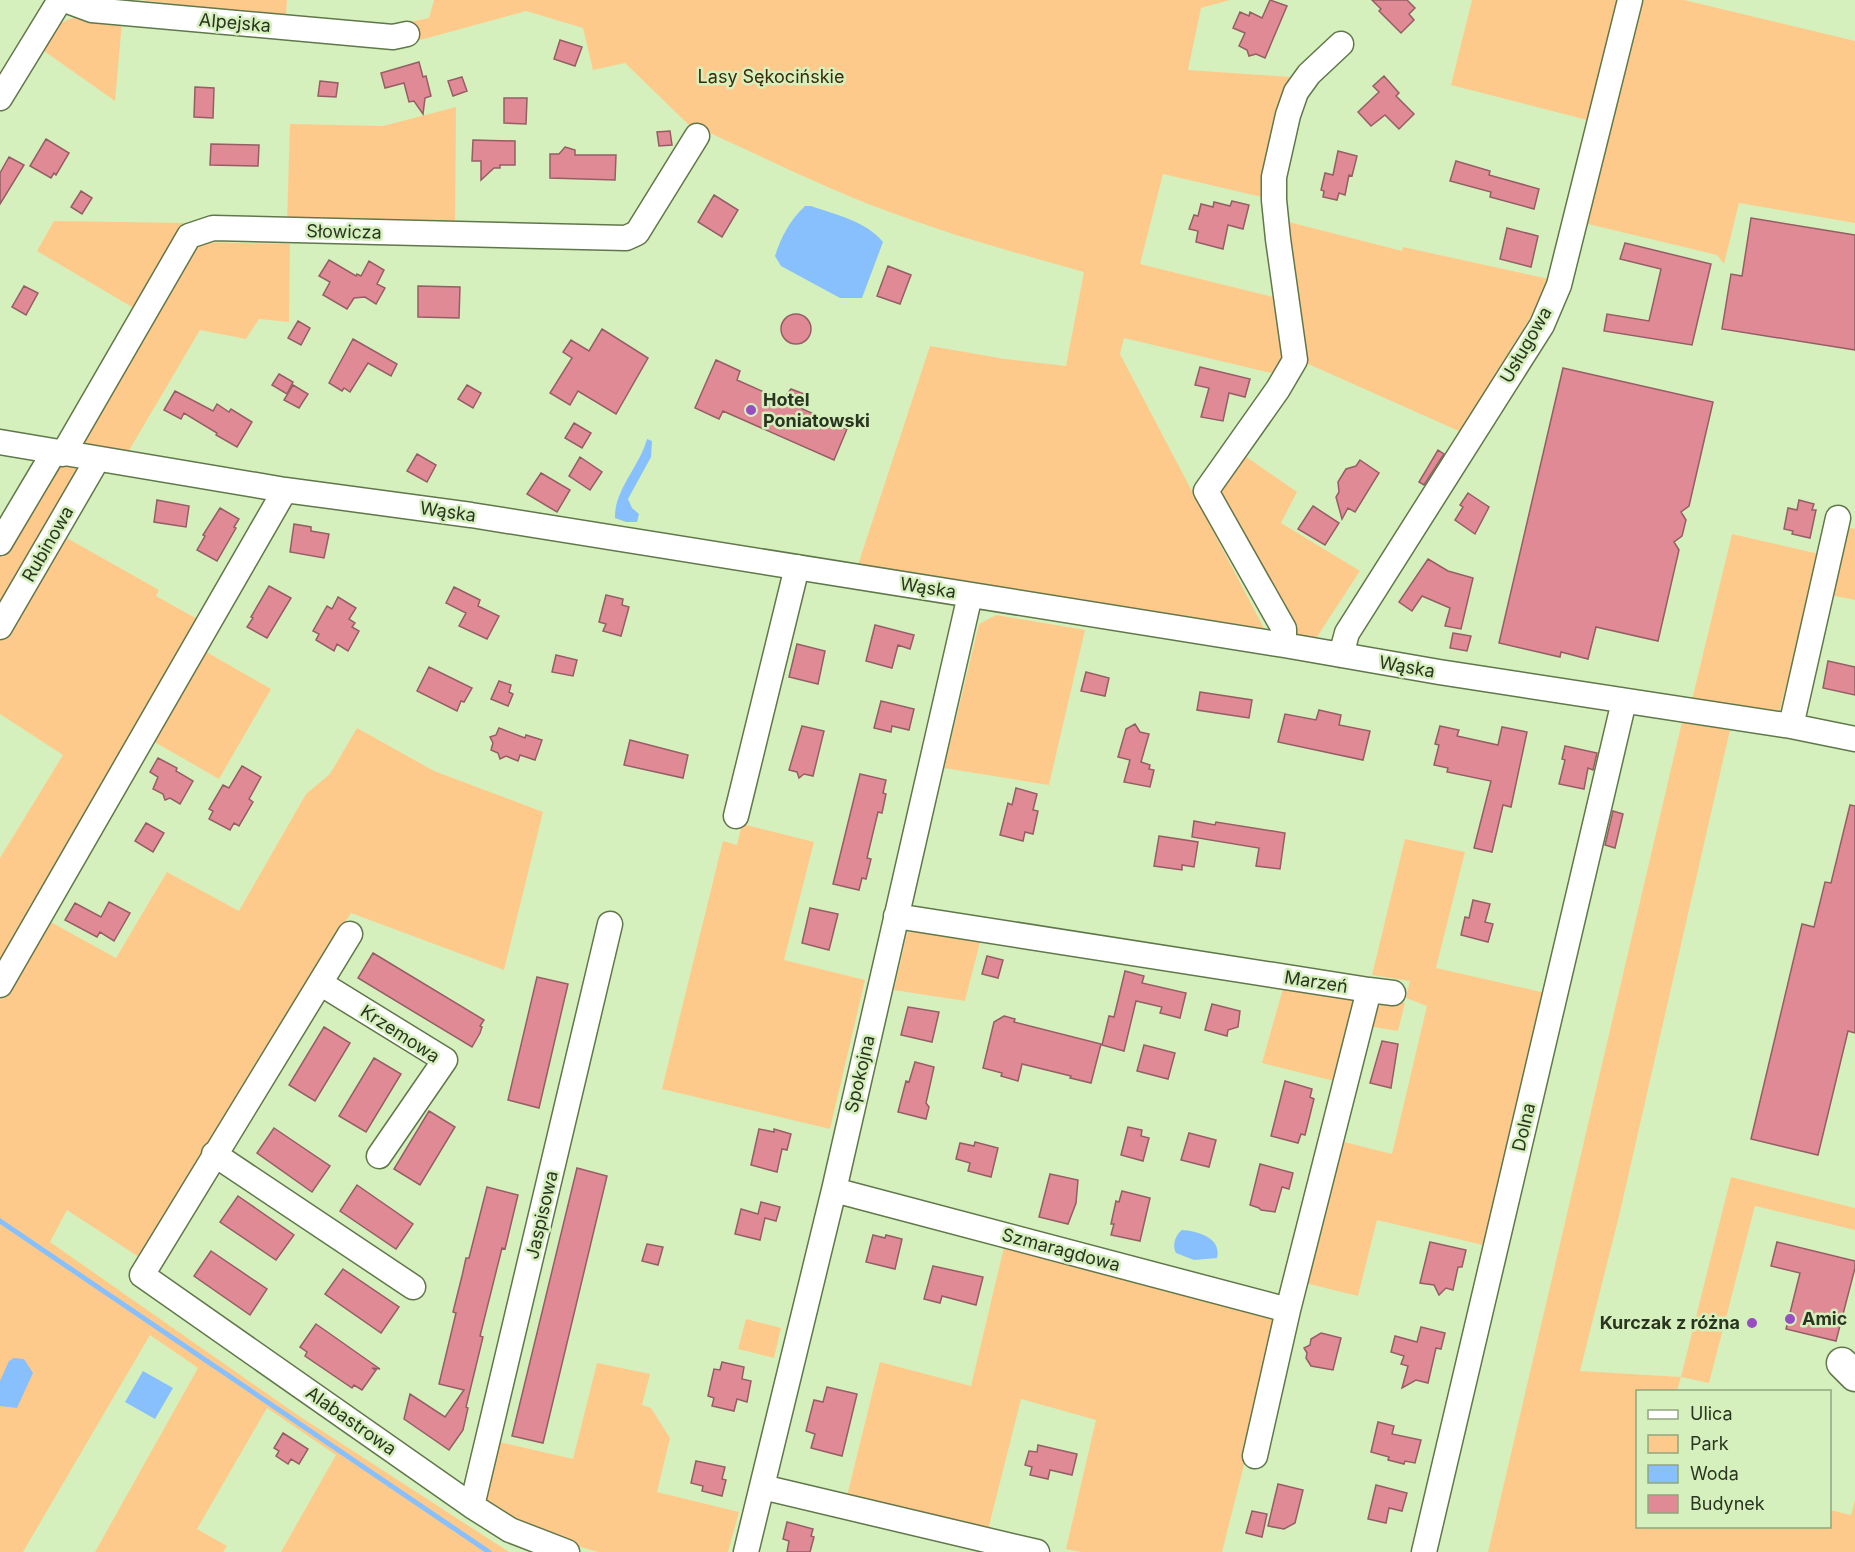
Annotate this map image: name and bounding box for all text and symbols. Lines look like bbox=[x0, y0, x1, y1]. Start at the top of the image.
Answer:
street label: Alpejska bbox=[198, 9, 272, 36]
park label: Lasy Sękocińskie bbox=[698, 66, 844, 87]
street label: Słowicza bbox=[306, 220, 382, 243]
street label: Usługowa bbox=[1495, 303, 1556, 386]
place label: Hotel Poniatowski bbox=[763, 389, 870, 431]
marker: Hotel Poniatowski bbox=[744, 403, 758, 417]
street label: Wąska bbox=[419, 497, 477, 526]
street label: Rubinowa bbox=[18, 502, 78, 585]
street label: Wąska bbox=[899, 573, 958, 602]
street label: Wąska bbox=[1377, 651, 1437, 682]
street label: Marzeń bbox=[1283, 966, 1349, 997]
street label: Krzemowa bbox=[357, 1000, 444, 1067]
street label: Spokojna bbox=[840, 1033, 879, 1115]
street label: Dolna bbox=[1508, 1101, 1539, 1153]
street label: Jaspisowa bbox=[521, 1169, 562, 1261]
street label: Szmaragdowa bbox=[1000, 1224, 1123, 1275]
place label: Amic bbox=[1802, 1308, 1847, 1329]
place label: Kurczak z różna bbox=[1600, 1312, 1740, 1333]
marker: Amic bbox=[1783, 1312, 1797, 1326]
marker: Kurczak z różna bbox=[1745, 1316, 1759, 1330]
street label: Alabastrowa bbox=[302, 1382, 400, 1459]
legend bbox=[1636, 1390, 1831, 1528]
text: Ulica bbox=[1690, 1403, 1733, 1424]
text: Park bbox=[1690, 1433, 1729, 1454]
text: Woda bbox=[1690, 1463, 1739, 1484]
text: Budynek bbox=[1690, 1493, 1765, 1514]

